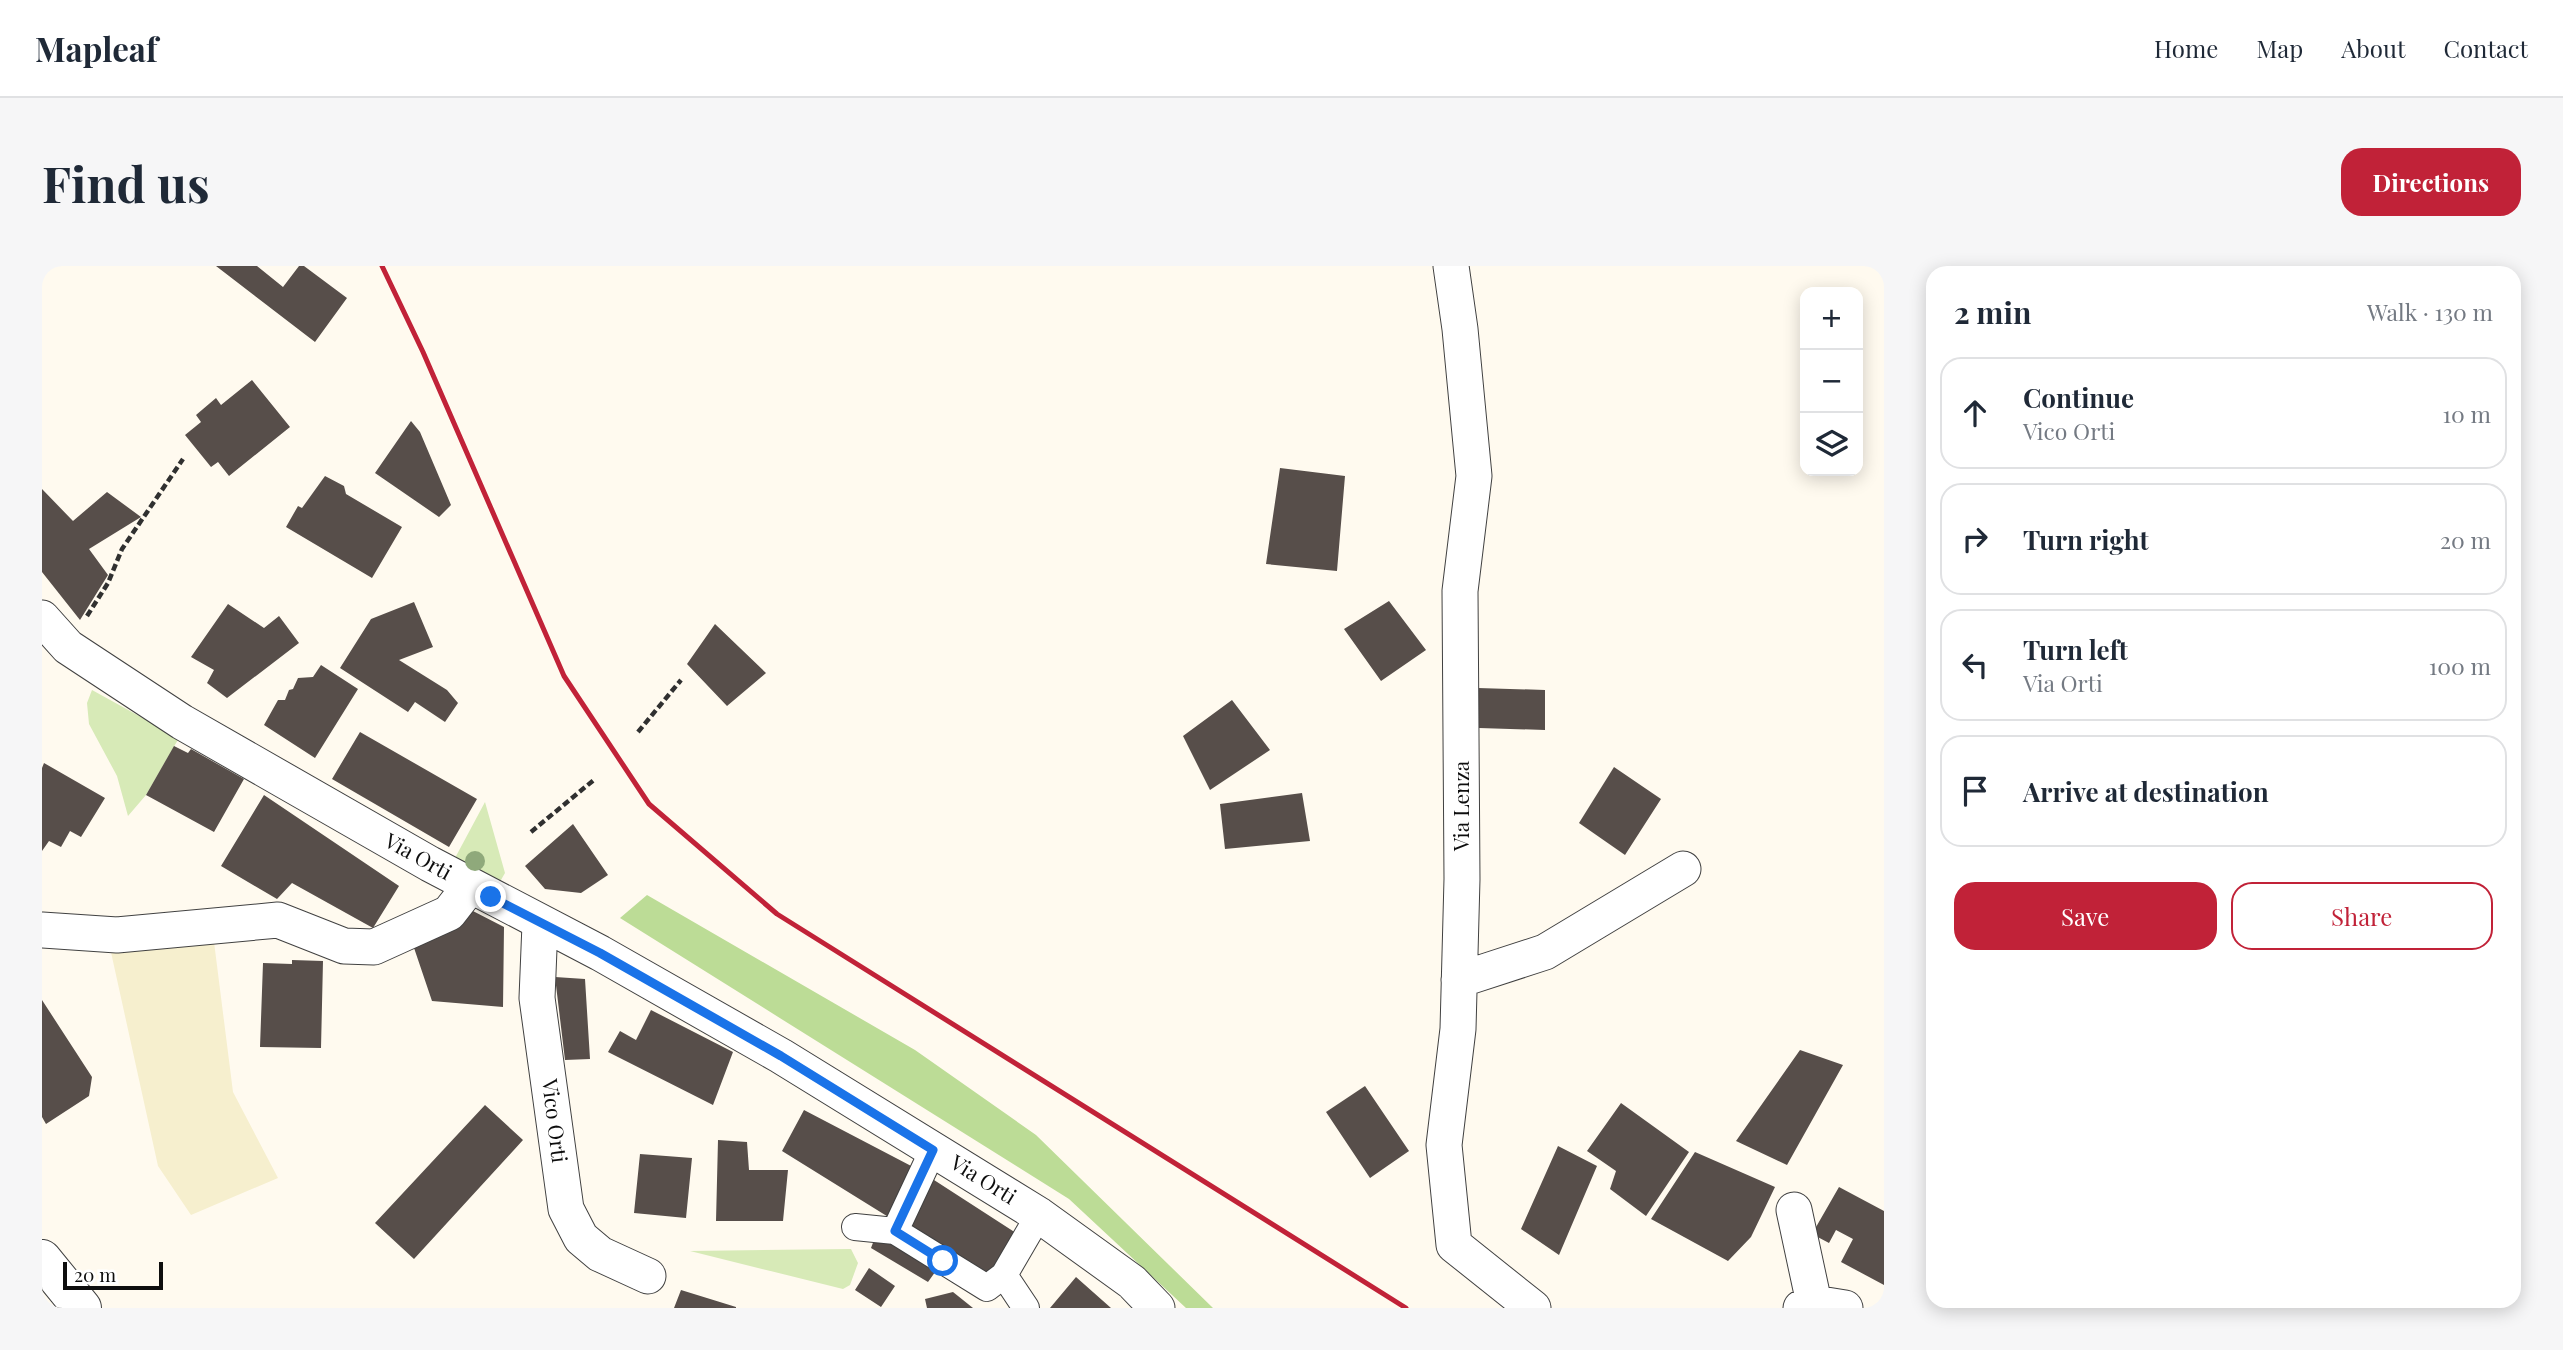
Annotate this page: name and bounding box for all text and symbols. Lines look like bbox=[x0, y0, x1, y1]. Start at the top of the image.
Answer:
text: Mapleaf bbox=[35, 26, 158, 70]
text: Home bbox=[2154, 32, 2218, 64]
text: Map bbox=[2256, 32, 2303, 64]
text: About bbox=[2341, 32, 2405, 64]
text: Contact bbox=[2443, 32, 2528, 64]
button: Directions bbox=[2341, 148, 2521, 216]
text: Find us bbox=[42, 150, 210, 215]
map controls bbox=[1800, 287, 1863, 476]
button: + bbox=[1800, 287, 1863, 350]
text: 2 min bbox=[1954, 292, 2031, 332]
text: Walk · 130 m bbox=[2367, 296, 2493, 327]
button: − bbox=[1800, 350, 1863, 413]
text: Continue bbox=[2023, 380, 2134, 415]
icon: ahead bbox=[1956, 394, 1994, 432]
text: 10 m bbox=[2443, 398, 2491, 429]
button: layers bbox=[1800, 413, 1863, 476]
text: Vico Orti bbox=[2023, 415, 2115, 446]
icon: right bbox=[1956, 520, 1994, 558]
text: Turn right bbox=[2023, 522, 2149, 557]
text: 20 m bbox=[2440, 524, 2491, 555]
text: Turn left bbox=[2023, 632, 2128, 667]
icon: left bbox=[1956, 646, 1994, 684]
text: 100 m bbox=[2429, 650, 2491, 681]
text: Via Orti bbox=[2023, 667, 2103, 698]
street label: Via Lenza bbox=[1446, 760, 1474, 852]
icon: arrive bbox=[1956, 772, 1994, 810]
text: Arrive at destination bbox=[2023, 774, 2269, 809]
street label: Via Orti bbox=[380, 825, 458, 885]
route end bbox=[475, 881, 506, 912]
button: Save bbox=[1954, 882, 2217, 950]
button: Share bbox=[2231, 882, 2493, 950]
street label: Vico Orti bbox=[537, 1076, 575, 1164]
street label: Via Orti bbox=[945, 1147, 1022, 1209]
route start bbox=[927, 1245, 958, 1276]
scale bar bbox=[63, 1259, 163, 1291]
text: 20 m bbox=[74, 1261, 116, 1287]

